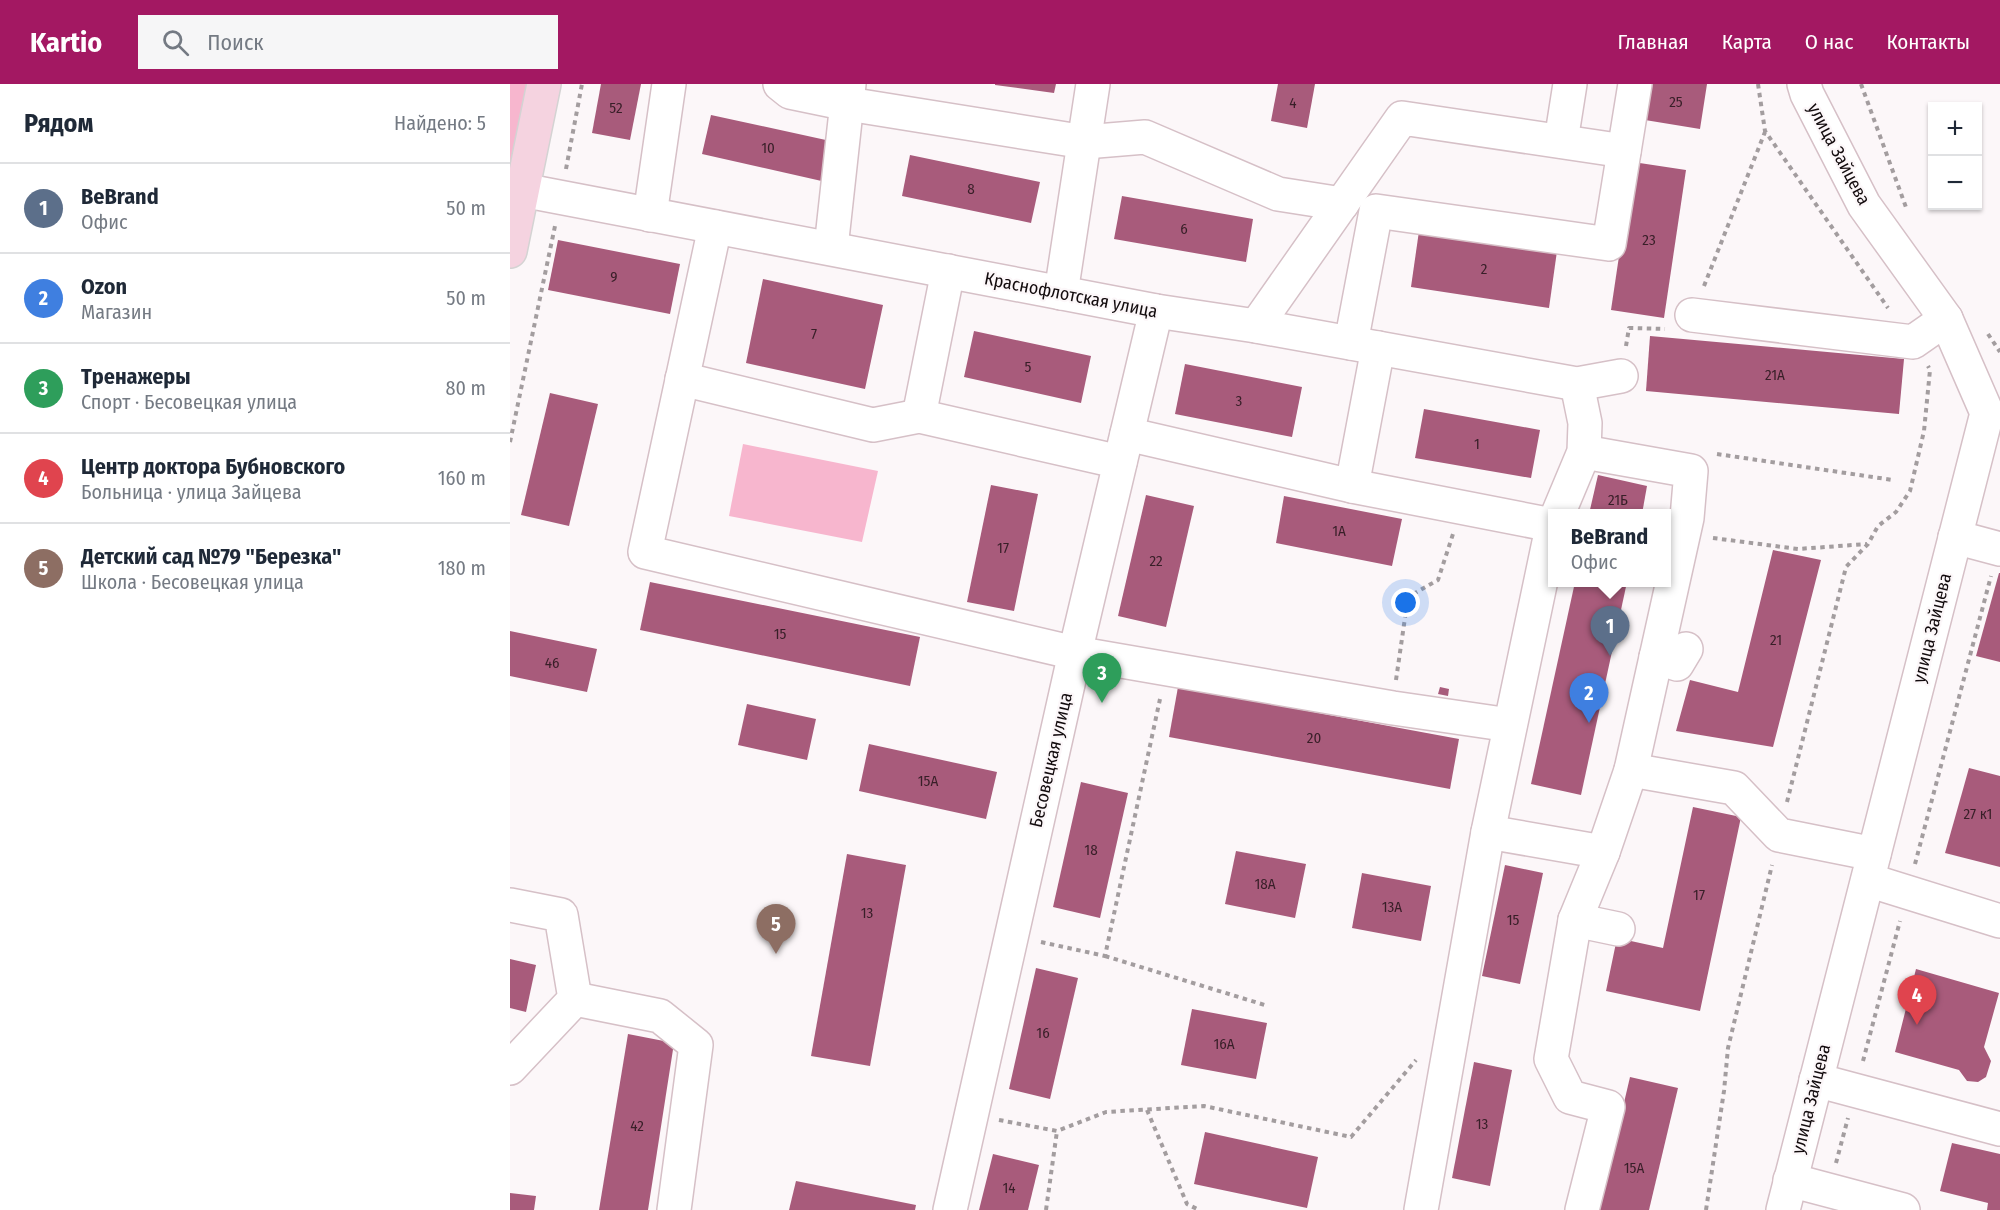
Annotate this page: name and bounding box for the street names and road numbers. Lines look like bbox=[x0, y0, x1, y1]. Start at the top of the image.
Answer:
street label: улица Зайцева bbox=[1803, 99, 1875, 209]
street label: Краснофлотская улица bbox=[983, 267, 1160, 323]
street label: улица Зайцева bbox=[1908, 571, 1956, 685]
street label: Бесовецкая улица bbox=[1025, 690, 1077, 830]
street label: улица Зайцева bbox=[1787, 1042, 1835, 1156]

